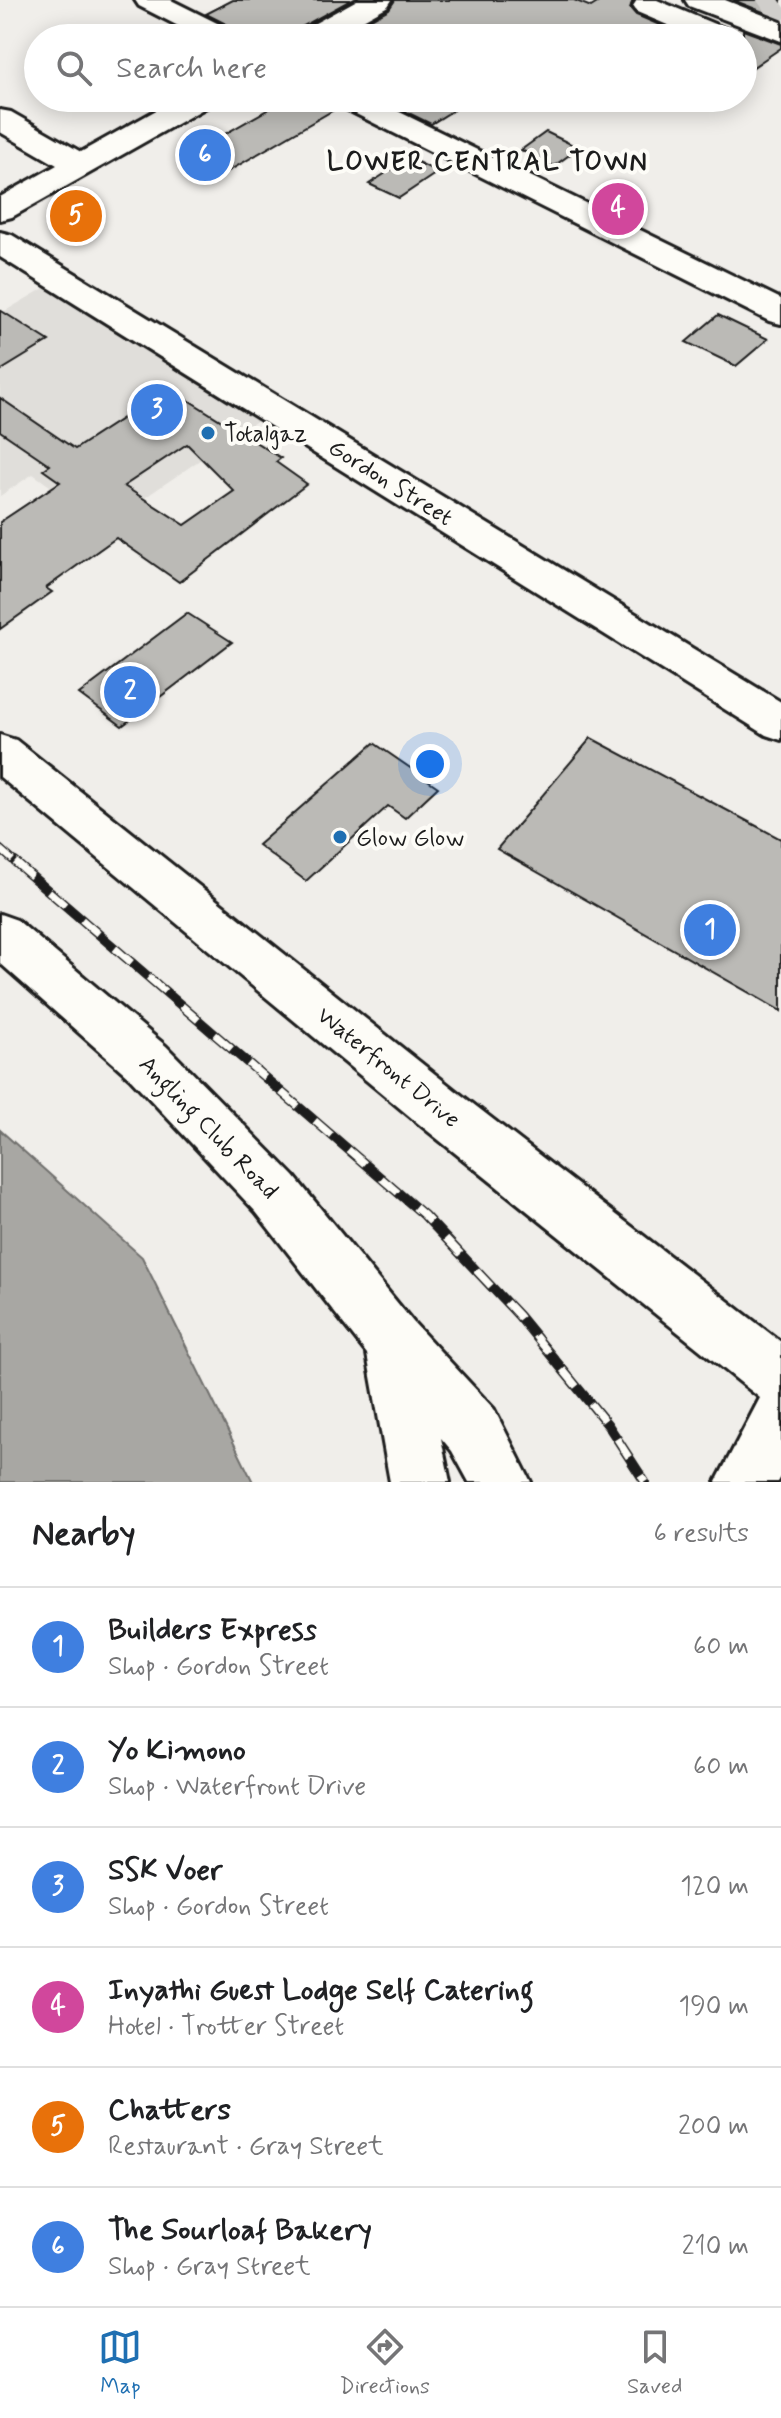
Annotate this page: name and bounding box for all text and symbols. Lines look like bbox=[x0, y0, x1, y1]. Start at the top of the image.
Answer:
search box bbox=[24, 24, 757, 112]
icon: search bbox=[52, 46, 96, 90]
text: Search here bbox=[116, 49, 267, 88]
pin: 6 bbox=[179, 125, 231, 185]
district label: LOWER CENTRAL TOWN bbox=[327, 146, 649, 180]
pin: 4 bbox=[592, 179, 644, 239]
pin: 5 bbox=[50, 186, 102, 246]
pin: 3 bbox=[131, 380, 183, 440]
place label: Totalgaz bbox=[224, 419, 307, 450]
marker: Totalgaz bbox=[199, 424, 217, 442]
street label: Gordon Street bbox=[322, 433, 458, 534]
pin: 2 bbox=[104, 662, 156, 722]
your location bbox=[410, 744, 450, 784]
place label: Glow Glow bbox=[356, 823, 464, 854]
marker: Glow Glow bbox=[331, 828, 349, 846]
pin: 1 bbox=[684, 900, 736, 960]
street label: Waterfront Drive bbox=[310, 1001, 466, 1136]
street label: Angling Club Road bbox=[129, 1050, 284, 1209]
text: Nearby bbox=[32, 1512, 136, 1557]
text: 6 results bbox=[654, 1517, 749, 1551]
text: Builders Express bbox=[108, 1611, 317, 1650]
text: 1 bbox=[52, 1630, 64, 1664]
text: 60 m bbox=[693, 1630, 749, 1664]
text: Shop · Gordon Street bbox=[108, 1650, 329, 1684]
text: Yo Kimono bbox=[108, 1731, 246, 1770]
text: 2 bbox=[52, 1750, 64, 1784]
text: 60 m bbox=[693, 1750, 749, 1784]
text: Shop · Waterfront Drive bbox=[108, 1770, 366, 1804]
text: SSK Voer bbox=[108, 1851, 222, 1890]
text: 3 bbox=[52, 1870, 64, 1904]
text: 120 m bbox=[680, 1870, 749, 1904]
text: Shop · Gordon Street bbox=[108, 1890, 329, 1924]
text: Inyathi Guest Lodge Self Catering bbox=[108, 1971, 534, 2010]
text: 4 bbox=[50, 1990, 66, 2024]
text: 190 m bbox=[679, 1990, 749, 2024]
text: Hotel · Trotter Street bbox=[108, 2010, 344, 2044]
text: Chatters bbox=[108, 2091, 231, 2130]
text: 5 bbox=[50, 2110, 66, 2144]
text: 200 m bbox=[678, 2110, 749, 2144]
text: Restaurant · Gray Street bbox=[108, 2130, 384, 2164]
text: The Sourloaf Bakery bbox=[108, 2211, 372, 2250]
text: 6 bbox=[51, 2230, 65, 2264]
text: 210 m bbox=[682, 2230, 749, 2264]
text: Shop · Gray Street bbox=[108, 2250, 310, 2284]
tab: Map bbox=[98, 2325, 142, 2401]
tab: Directions bbox=[339, 2325, 430, 2401]
tab: Saved bbox=[627, 2325, 682, 2401]

